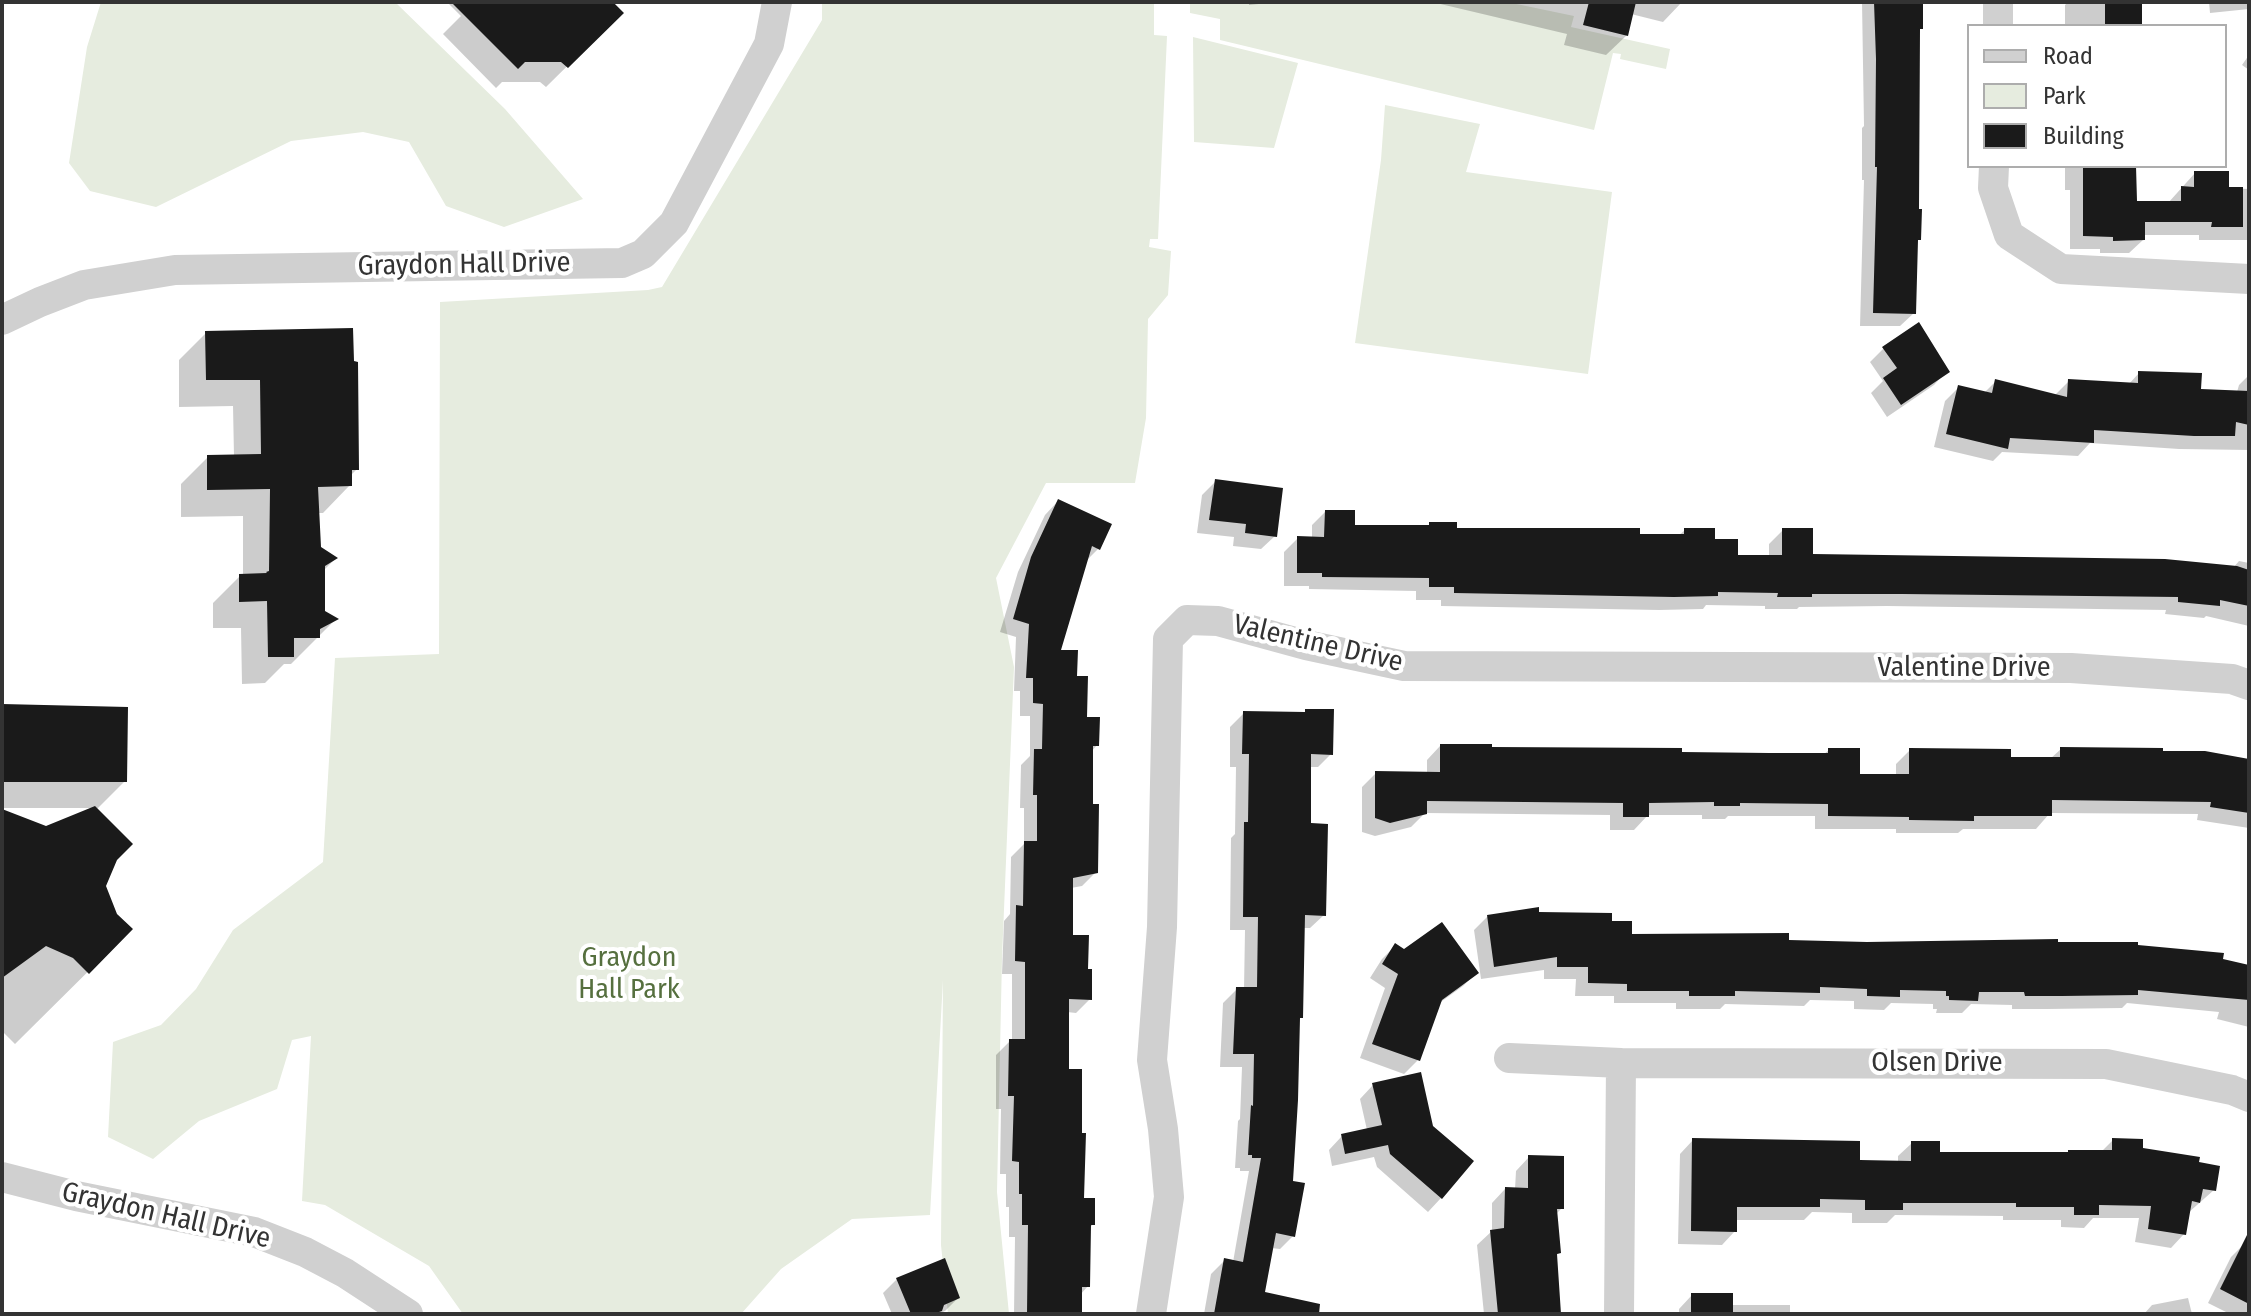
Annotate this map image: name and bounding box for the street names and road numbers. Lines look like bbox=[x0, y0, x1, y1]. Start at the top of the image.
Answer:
street label: Graydon Hall Drive bbox=[357, 246, 571, 284]
street label: Valentine Drive bbox=[1230, 608, 1406, 680]
street label: Valentine Drive bbox=[1877, 651, 2051, 685]
street label: Olsen Drive bbox=[1871, 1046, 2003, 1080]
street label: Graydon Hall Drive bbox=[59, 1176, 273, 1256]

